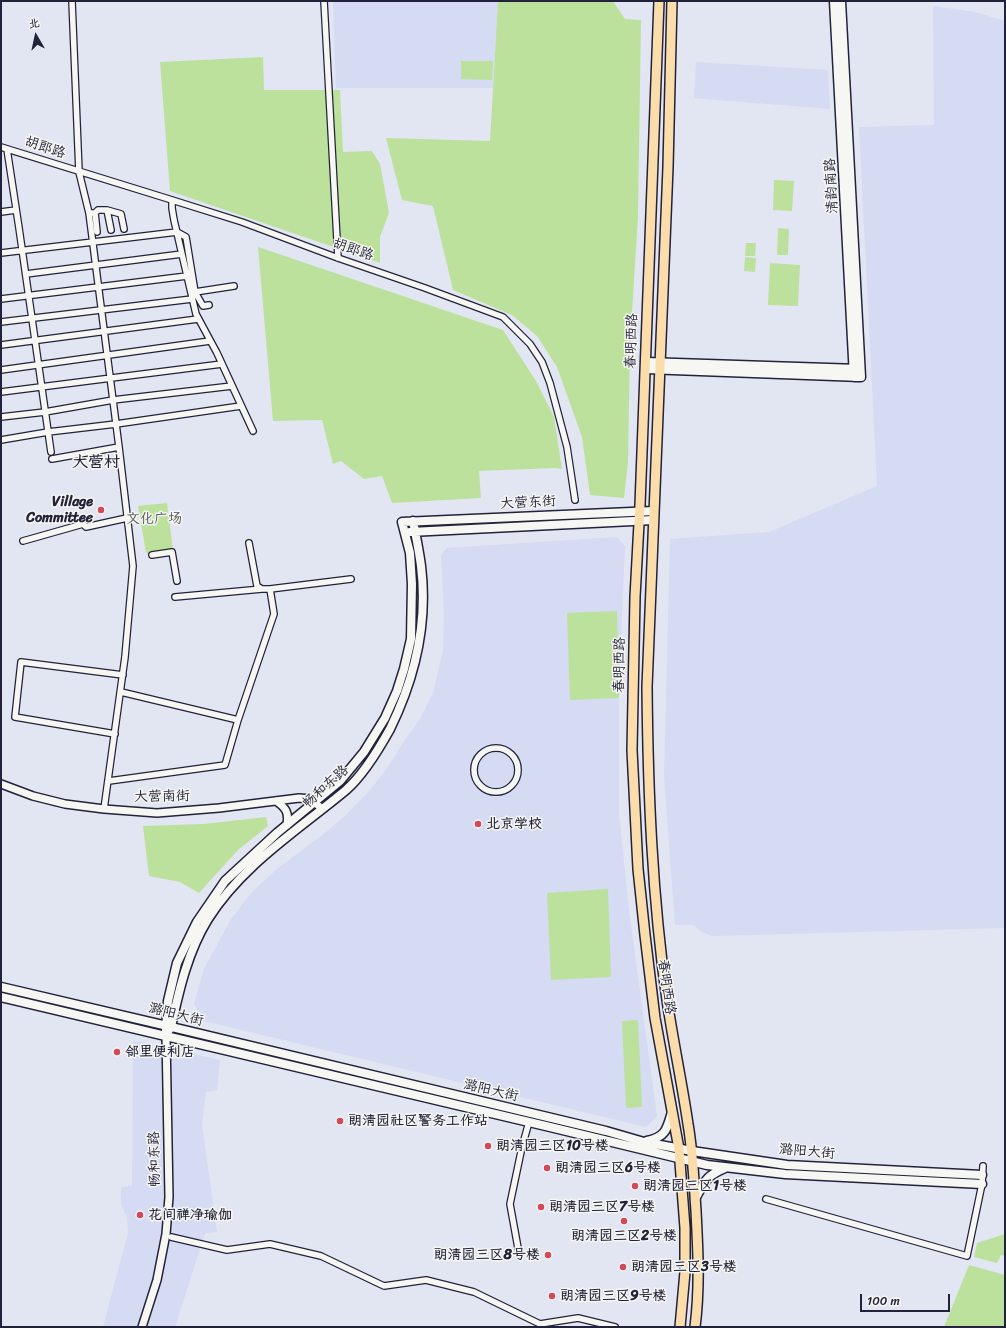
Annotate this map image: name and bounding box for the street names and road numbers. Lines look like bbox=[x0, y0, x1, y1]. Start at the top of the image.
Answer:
street label: 胡郎路 bbox=[22, 134, 68, 162]
street label: 清韵南路 bbox=[822, 158, 842, 214]
street label: 胡郎路 bbox=[330, 235, 376, 265]
street label: 春明西路 bbox=[623, 313, 641, 369]
street label: 大营东街 bbox=[500, 493, 556, 513]
street label: 春明西路 bbox=[611, 637, 629, 693]
street label: 畅和东路 bbox=[300, 762, 352, 812]
street label: 大营南街 bbox=[134, 788, 190, 806]
street label: 春明西路 bbox=[654, 958, 678, 1016]
street label: 潞阳大街 bbox=[147, 1000, 205, 1030]
street label: 潞阳大街 bbox=[462, 1077, 520, 1105]
street label: 畅和东路 bbox=[146, 1131, 164, 1187]
street label: 潞阳大街 bbox=[778, 1141, 836, 1163]

